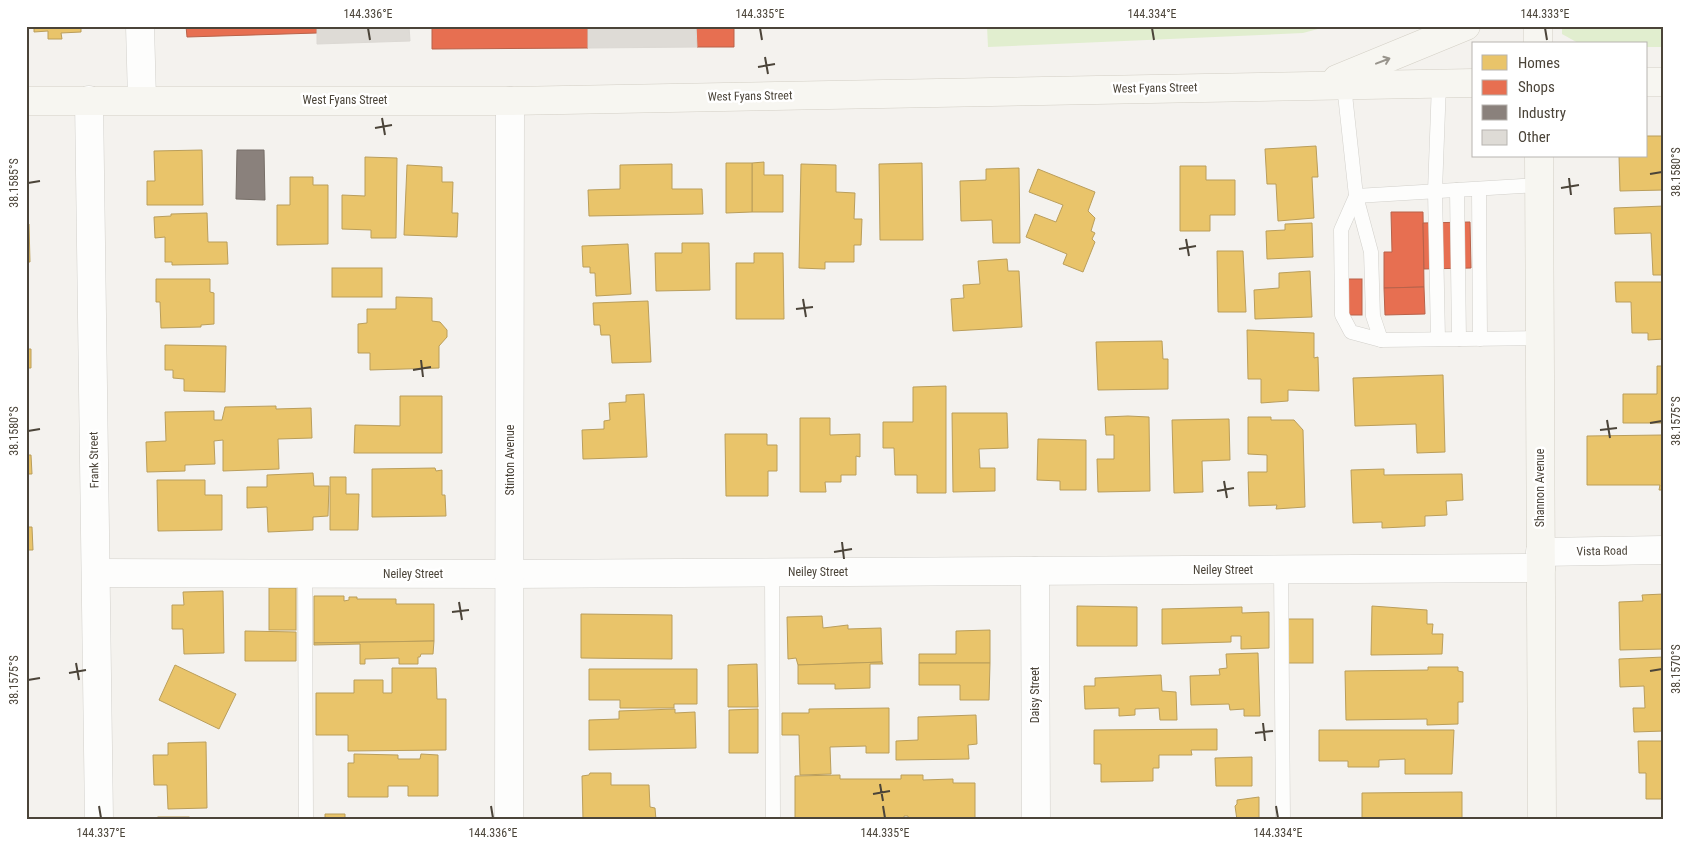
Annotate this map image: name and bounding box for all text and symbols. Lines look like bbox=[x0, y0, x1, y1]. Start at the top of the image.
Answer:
text: 144.336°E bbox=[343, 7, 393, 21]
text: 144.335°E bbox=[735, 7, 785, 21]
text: 144.334°E bbox=[1127, 7, 1177, 21]
text: 144.333°E bbox=[1520, 7, 1570, 21]
legend bbox=[1472, 42, 1648, 158]
text: Homes bbox=[1518, 54, 1560, 72]
one-way arrow bbox=[1375, 56, 1390, 65]
text: Shops bbox=[1518, 78, 1555, 96]
street label: West Fyans Street bbox=[1112, 80, 1198, 96]
street label: West Fyans Street bbox=[707, 88, 793, 104]
street label: West Fyans Street bbox=[303, 93, 388, 107]
text: Industry bbox=[1518, 104, 1566, 122]
text: Other bbox=[1518, 128, 1551, 146]
text: 38.1580°S bbox=[1669, 147, 1683, 197]
text: 38.1585°S bbox=[7, 158, 21, 208]
text: 38.1575°S bbox=[1669, 396, 1683, 446]
text: 38.1580°S bbox=[7, 406, 21, 456]
street label: Stinton Avenue bbox=[503, 424, 517, 495]
street label: Frank Street bbox=[86, 431, 101, 489]
street label: Shannon Avenue bbox=[1533, 448, 1547, 527]
street label: Vista Road bbox=[1576, 544, 1628, 558]
street label: Neiley Street bbox=[1193, 563, 1253, 577]
street label: Neiley Street bbox=[788, 565, 848, 579]
street label: Neiley Street bbox=[383, 567, 443, 581]
text: 38.1570°S bbox=[1669, 644, 1683, 694]
text: 38.1575°S bbox=[7, 655, 21, 705]
street label: Daisy Street bbox=[1028, 666, 1042, 723]
text: 144.337°E bbox=[76, 826, 126, 840]
text: 144.336°E bbox=[468, 826, 518, 840]
text: 144.335°E bbox=[860, 826, 910, 840]
text: 144.334°E bbox=[1253, 826, 1303, 840]

